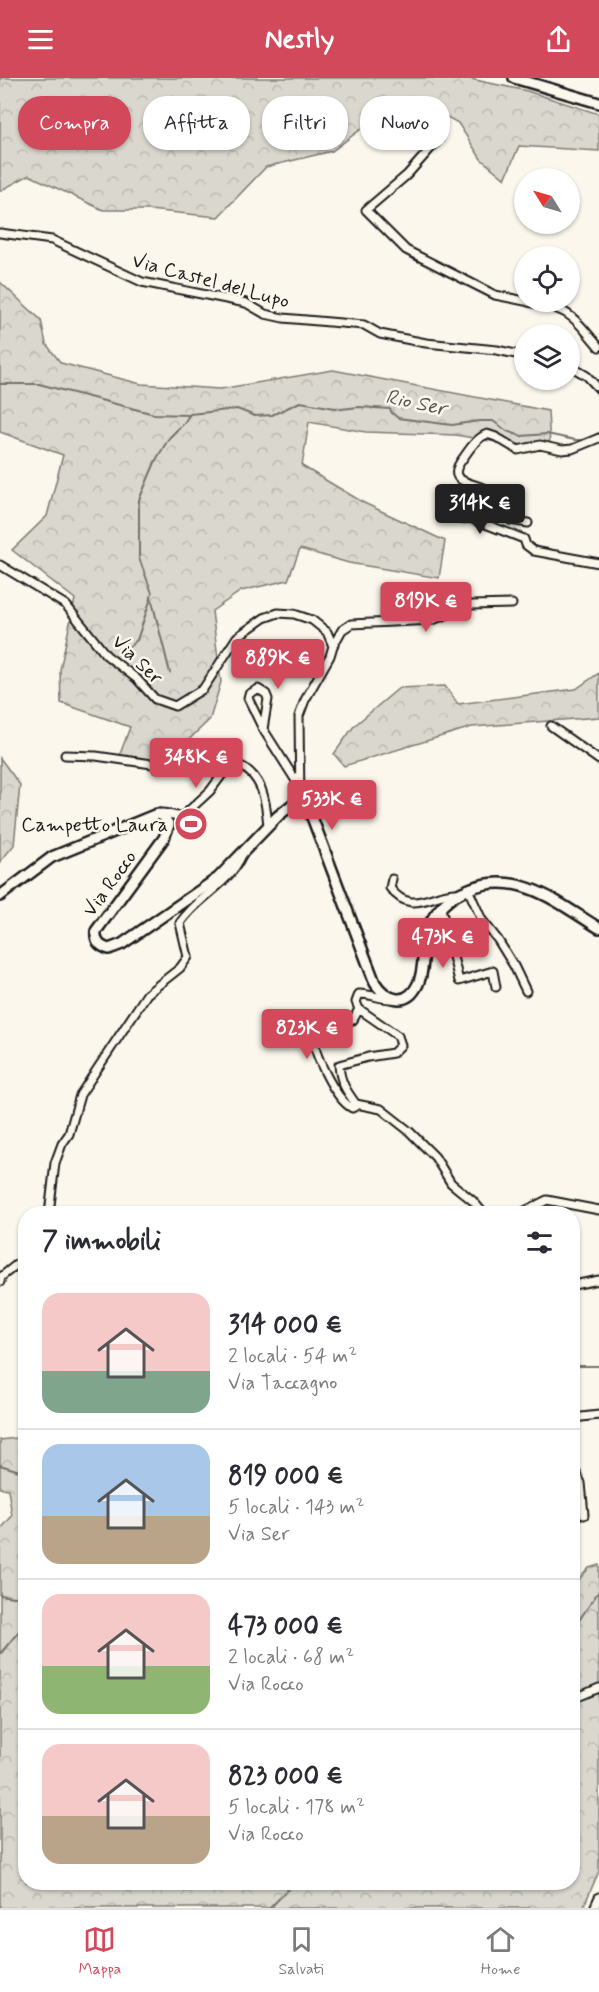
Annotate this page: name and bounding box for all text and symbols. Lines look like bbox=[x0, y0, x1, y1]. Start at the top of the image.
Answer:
text: Nestly bbox=[265, 22, 334, 57]
icon: menu bbox=[24, 23, 57, 56]
icon: share bbox=[542, 23, 575, 56]
chip: Compra bbox=[18, 96, 131, 150]
chip: Affitta bbox=[143, 96, 250, 150]
chip: Filtri bbox=[262, 96, 348, 150]
chip: Nuovo bbox=[360, 96, 450, 150]
north arrow bbox=[514, 168, 580, 234]
map controls bbox=[514, 168, 580, 390]
button: locate bbox=[514, 246, 580, 312]
street label: Via Castel del Lupo bbox=[129, 247, 292, 315]
button: layers bbox=[514, 324, 580, 390]
water label: Rio Ser bbox=[383, 383, 452, 424]
pin: 314K € bbox=[431, 484, 529, 535]
text: 314K € bbox=[449, 490, 511, 517]
pin: 819K € bbox=[377, 582, 475, 633]
text: 819K € bbox=[394, 588, 458, 615]
street label: Via Ser bbox=[105, 629, 169, 692]
pin: 889K € bbox=[229, 639, 327, 690]
text: 889K € bbox=[245, 645, 311, 672]
pin: 348K € bbox=[147, 738, 245, 789]
text: 348K € bbox=[164, 744, 228, 771]
pin: 533K € bbox=[283, 780, 381, 831]
text: 533K € bbox=[301, 786, 363, 813]
sports icon: Campetto Laura bbox=[173, 806, 209, 842]
place label: Campetto Laura bbox=[21, 812, 168, 839]
street label: Via Rocco bbox=[77, 845, 143, 923]
pin: 473K € bbox=[394, 918, 492, 969]
text: 473K € bbox=[412, 924, 474, 951]
pin: 823K € bbox=[258, 1009, 356, 1060]
text: 823K € bbox=[276, 1015, 338, 1042]
text: 7 immobili bbox=[42, 1225, 161, 1259]
icon: filters bbox=[523, 1226, 556, 1259]
text: 314 000 € bbox=[228, 1309, 342, 1343]
icon: home bbox=[90, 1317, 162, 1389]
text: 2 locali · 54 m² bbox=[228, 1343, 357, 1370]
text: Via Taccagno bbox=[228, 1370, 337, 1397]
text: 819 000 € bbox=[228, 1460, 344, 1494]
icon: home bbox=[90, 1468, 162, 1540]
text: 5 locali · 143 m² bbox=[228, 1494, 364, 1521]
text: Via Ser bbox=[228, 1521, 289, 1548]
text: 473 000 € bbox=[228, 1610, 343, 1644]
icon: home bbox=[90, 1618, 162, 1690]
text: 2 locali · 68 m² bbox=[228, 1644, 354, 1671]
text: Via Rocco bbox=[228, 1671, 304, 1698]
text: 823 000 € bbox=[228, 1760, 343, 1794]
icon: home bbox=[90, 1768, 162, 1840]
text: 5 locali · 178 m² bbox=[228, 1794, 365, 1821]
text: Via Rocco bbox=[228, 1821, 304, 1848]
tab: Mappa bbox=[79, 1923, 121, 1980]
tab: Salvati bbox=[278, 1923, 324, 1980]
tab: Home bbox=[481, 1923, 520, 1980]

